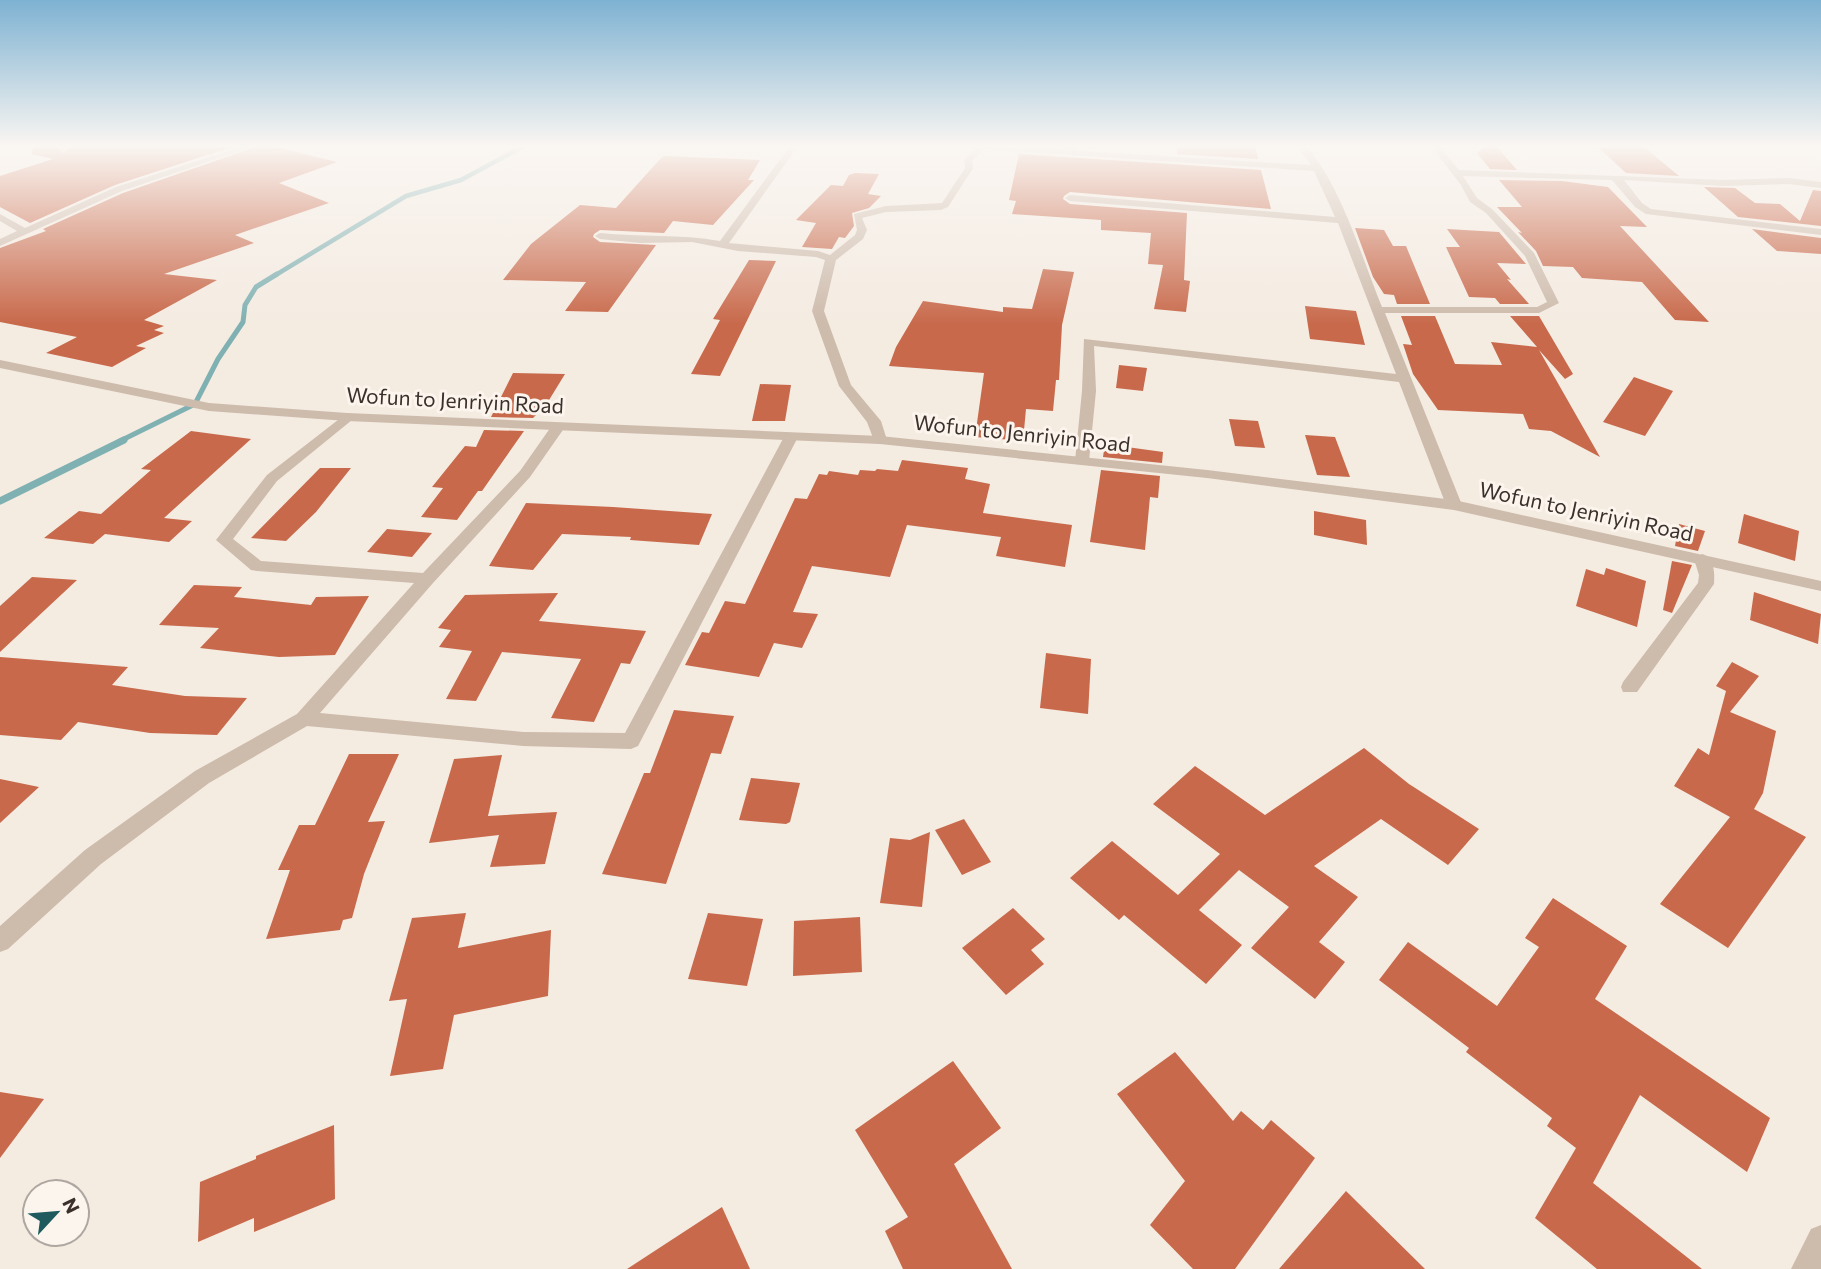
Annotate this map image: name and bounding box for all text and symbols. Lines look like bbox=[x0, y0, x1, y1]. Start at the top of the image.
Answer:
street label: Wofun to Jenriyin Road bbox=[346, 381, 564, 418]
street label: Wofun to Jenriyin Road bbox=[913, 409, 1132, 456]
street label: Wofun to Jenriyin Road bbox=[1477, 476, 1695, 545]
north arrow bbox=[21, 1178, 91, 1248]
text: N bbox=[58, 1194, 85, 1217]

